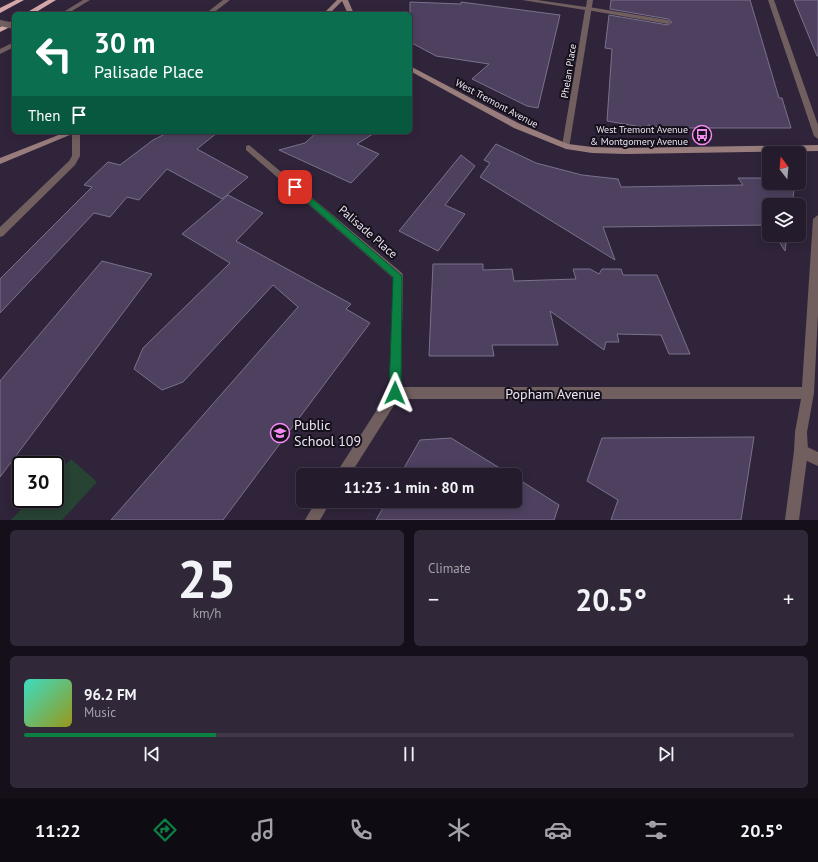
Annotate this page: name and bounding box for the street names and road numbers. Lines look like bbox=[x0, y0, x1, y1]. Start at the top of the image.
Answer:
street label: Phelan Place bbox=[558, 43, 579, 99]
street label: West Tremont Avenue bbox=[453, 76, 540, 131]
street label: Palisade Place bbox=[336, 202, 401, 261]
street label: Popham Avenue bbox=[505, 385, 601, 403]

